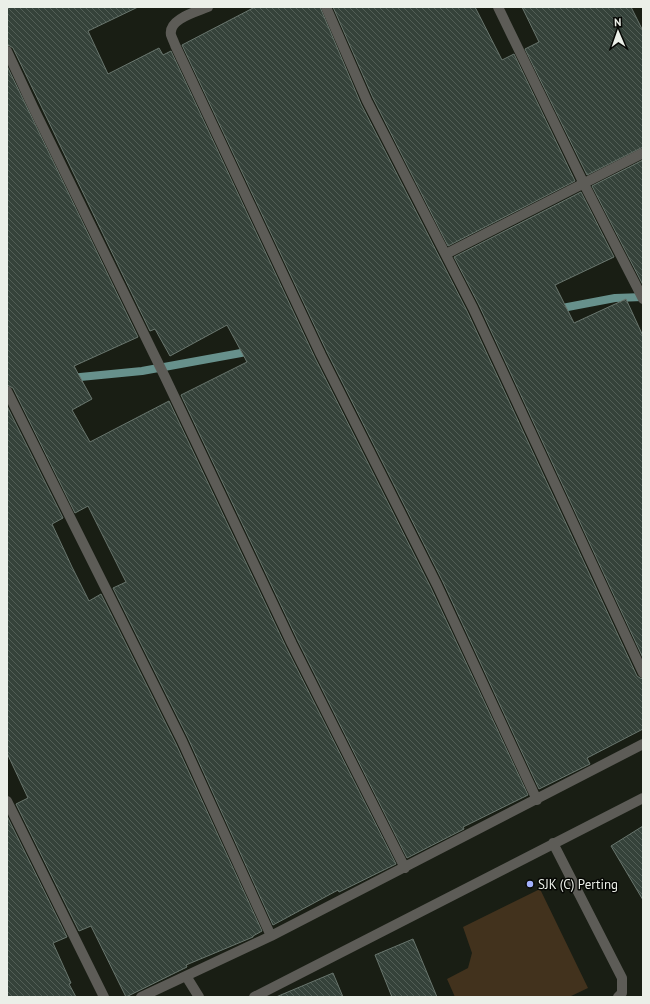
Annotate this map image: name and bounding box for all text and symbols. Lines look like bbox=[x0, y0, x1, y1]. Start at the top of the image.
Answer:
north arrow bbox=[598, 12, 638, 52]
text: N bbox=[614, 15, 622, 29]
place label: SJK (C) Perting bbox=[538, 876, 618, 893]
marker: SJK (C) Perting bbox=[525, 879, 535, 889]

